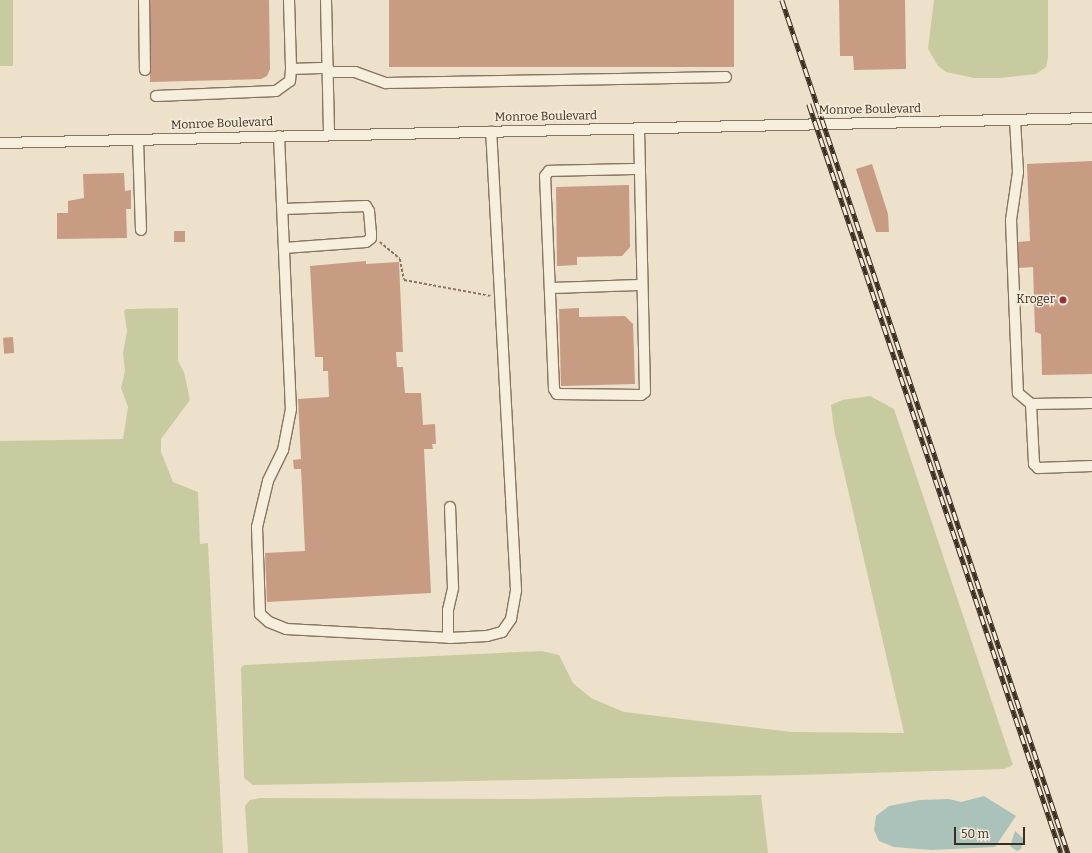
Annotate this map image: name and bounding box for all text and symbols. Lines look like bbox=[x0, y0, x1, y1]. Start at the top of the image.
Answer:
street label: Monroe Boulevard bbox=[819, 102, 921, 118]
street label: Monroe Boulevard bbox=[495, 109, 597, 125]
street label: Monroe Boulevard bbox=[171, 115, 273, 133]
place label: Kroger bbox=[1016, 293, 1055, 307]
marker: Kroger bbox=[1058, 295, 1068, 305]
scale bar bbox=[956, 819, 1027, 845]
text: 50 m bbox=[961, 827, 989, 841]

